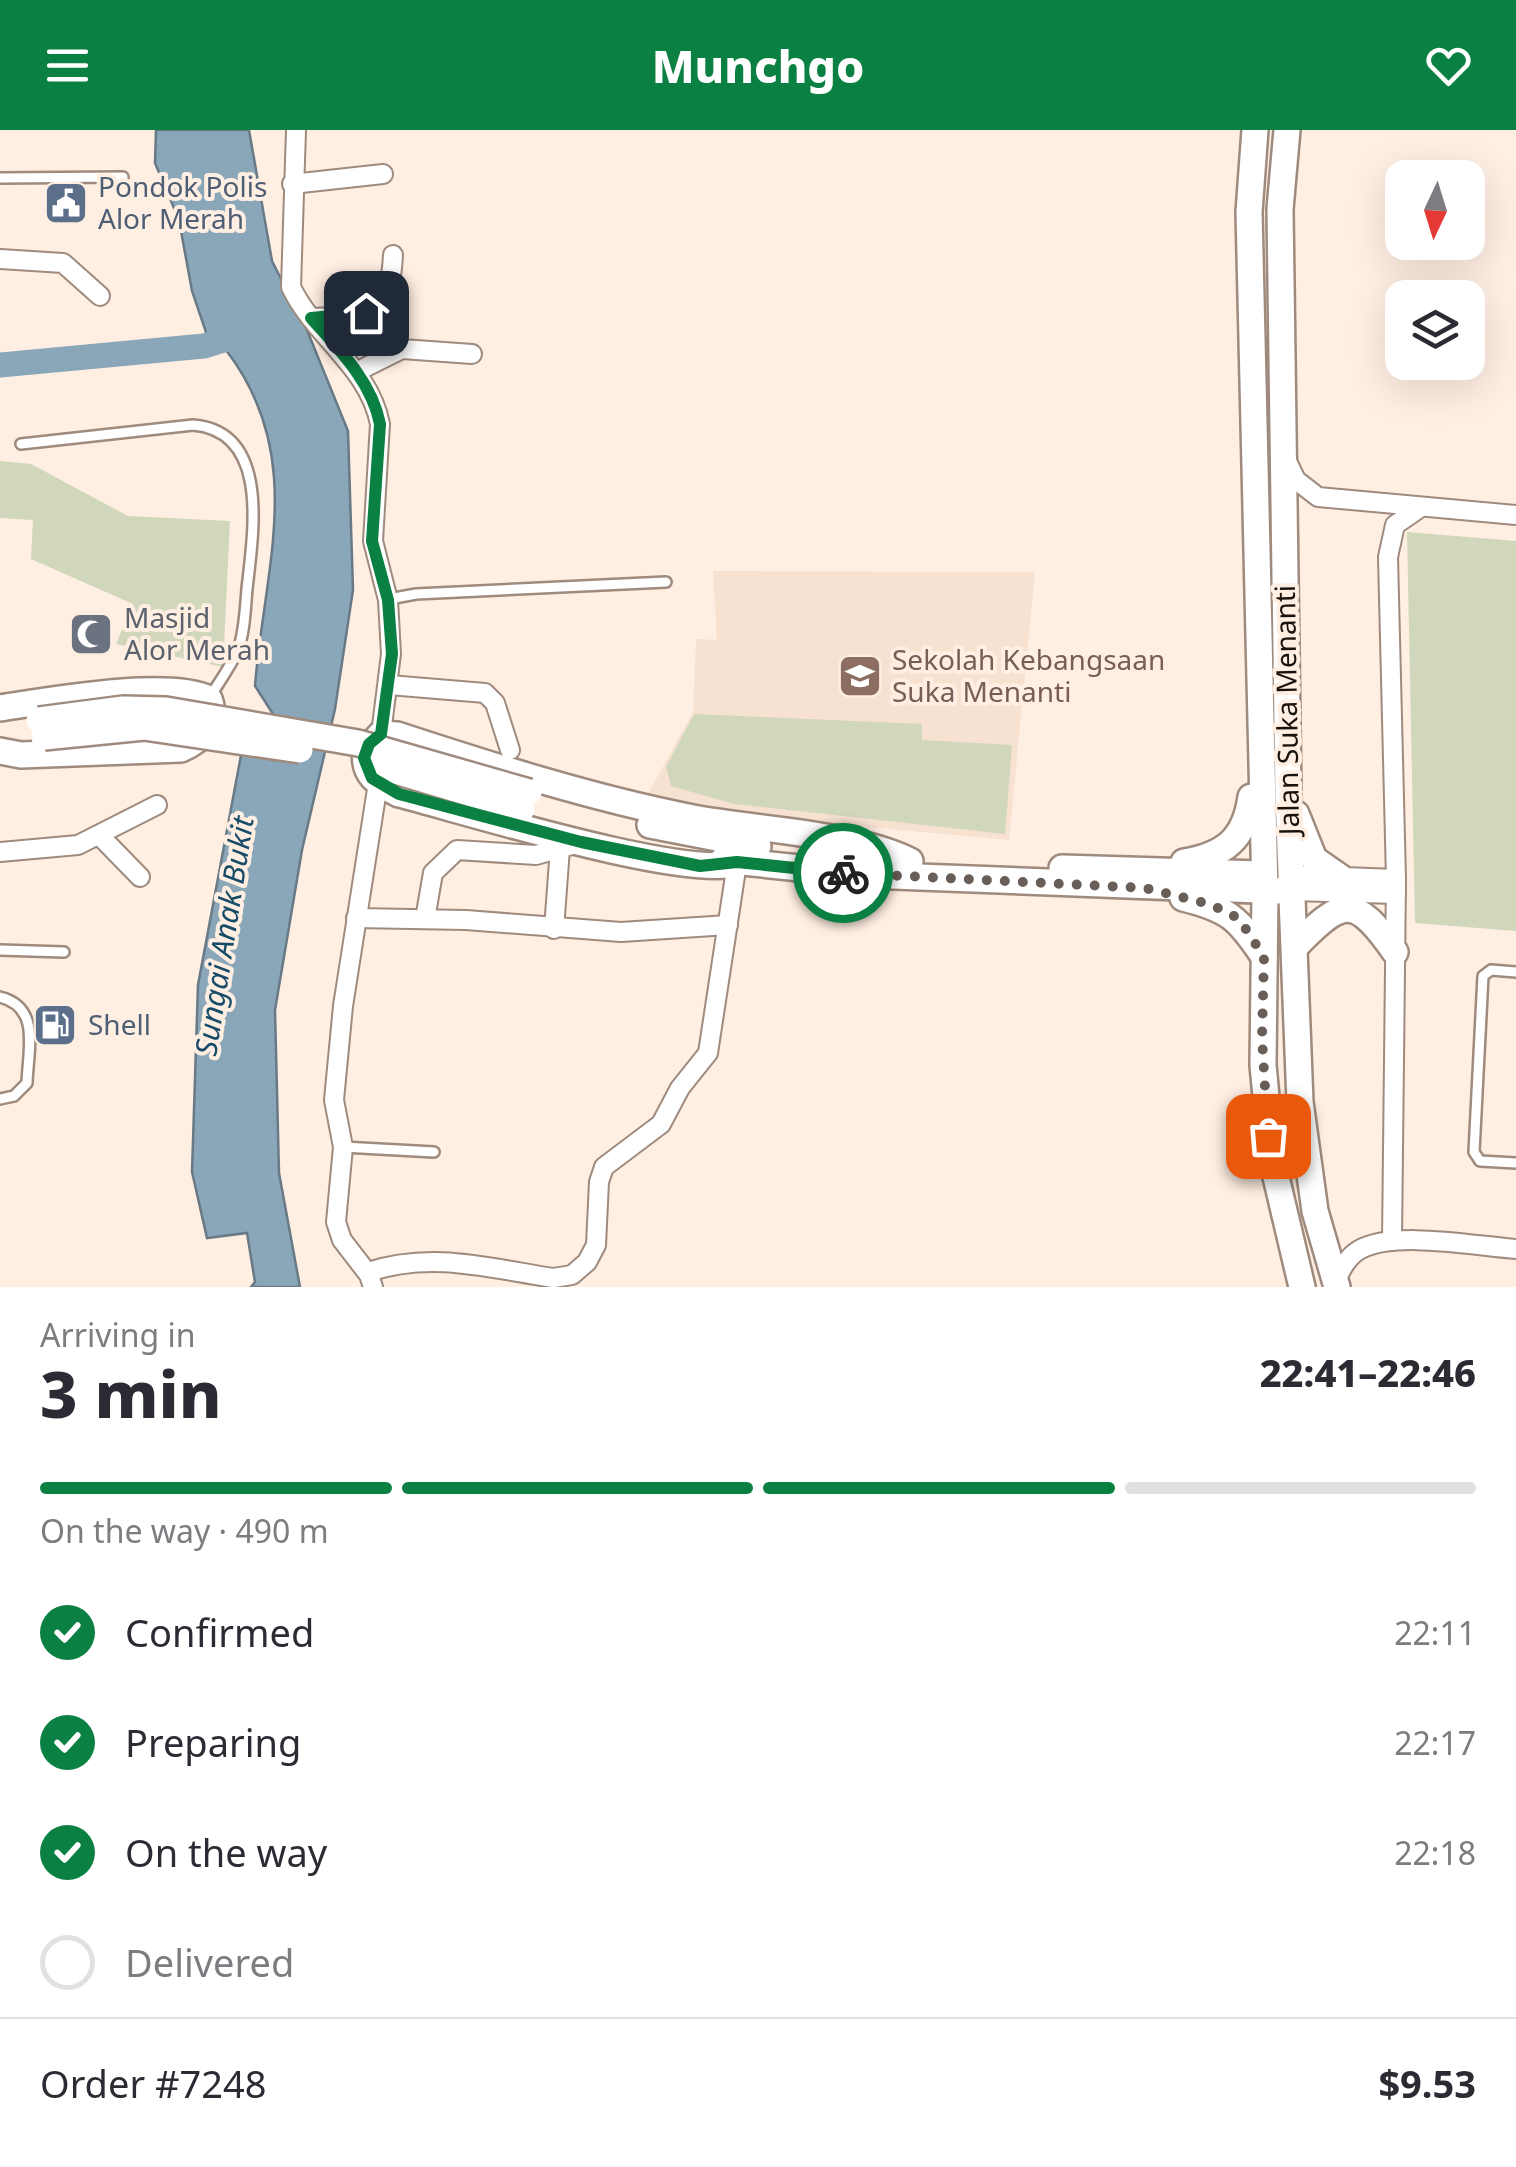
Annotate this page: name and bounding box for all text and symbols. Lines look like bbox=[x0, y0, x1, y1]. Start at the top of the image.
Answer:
text: Munchgo bbox=[652, 35, 864, 96]
icon: menu bbox=[40, 38, 95, 93]
icon: heart bbox=[1421, 38, 1476, 93]
north arrow bbox=[1385, 160, 1485, 260]
map controls bbox=[1385, 160, 1485, 380]
place label: Pondok Polis Alor Merah bbox=[98, 167, 267, 237]
public building icon: Pondok Polis Alor Merah bbox=[43, 180, 89, 226]
pin bbox=[324, 271, 409, 356]
button: layers bbox=[1385, 280, 1485, 380]
icon: home bbox=[339, 286, 394, 341]
street label: Jalan Suka Menanti bbox=[1265, 585, 1307, 838]
place label: Masjid Alor Merah bbox=[124, 598, 270, 668]
mosque icon: Masjid Alor Merah bbox=[68, 611, 114, 657]
place label: Sekolah Kebangsaan Suka Menanti bbox=[892, 640, 1165, 710]
school or university icon: Sekolah Kebangsaan Suka Menanti bbox=[837, 653, 883, 699]
water label: Sungai Anak Bukit bbox=[184, 812, 263, 1058]
courier bbox=[793, 823, 893, 923]
icon: bike bbox=[816, 846, 871, 901]
fuel station icon: Shell bbox=[32, 1002, 78, 1048]
place label: Shell bbox=[88, 1005, 151, 1043]
pin bbox=[1226, 1094, 1311, 1179]
icon: bag bbox=[1241, 1109, 1296, 1164]
text: Arriving in bbox=[40, 1313, 195, 1356]
text: 22:41–22:46 bbox=[1260, 1346, 1476, 1398]
text: 3 min bbox=[40, 1349, 222, 1437]
text: On the way · 490 m bbox=[40, 1509, 329, 1552]
icon: check bbox=[40, 1605, 95, 1660]
text: Confirmed bbox=[125, 1606, 314, 1658]
text: 22:11 bbox=[1394, 1611, 1476, 1654]
icon: check bbox=[40, 1715, 95, 1770]
text: Preparing bbox=[125, 1716, 301, 1768]
text: 22:17 bbox=[1394, 1721, 1476, 1764]
icon: check bbox=[40, 1825, 95, 1880]
text: On the way bbox=[125, 1826, 327, 1878]
text: 22:18 bbox=[1394, 1831, 1476, 1874]
text: Delivered bbox=[125, 1936, 294, 1988]
text: Order #7248 bbox=[40, 2057, 266, 2109]
text: $9.53 bbox=[1378, 2057, 1476, 2109]

